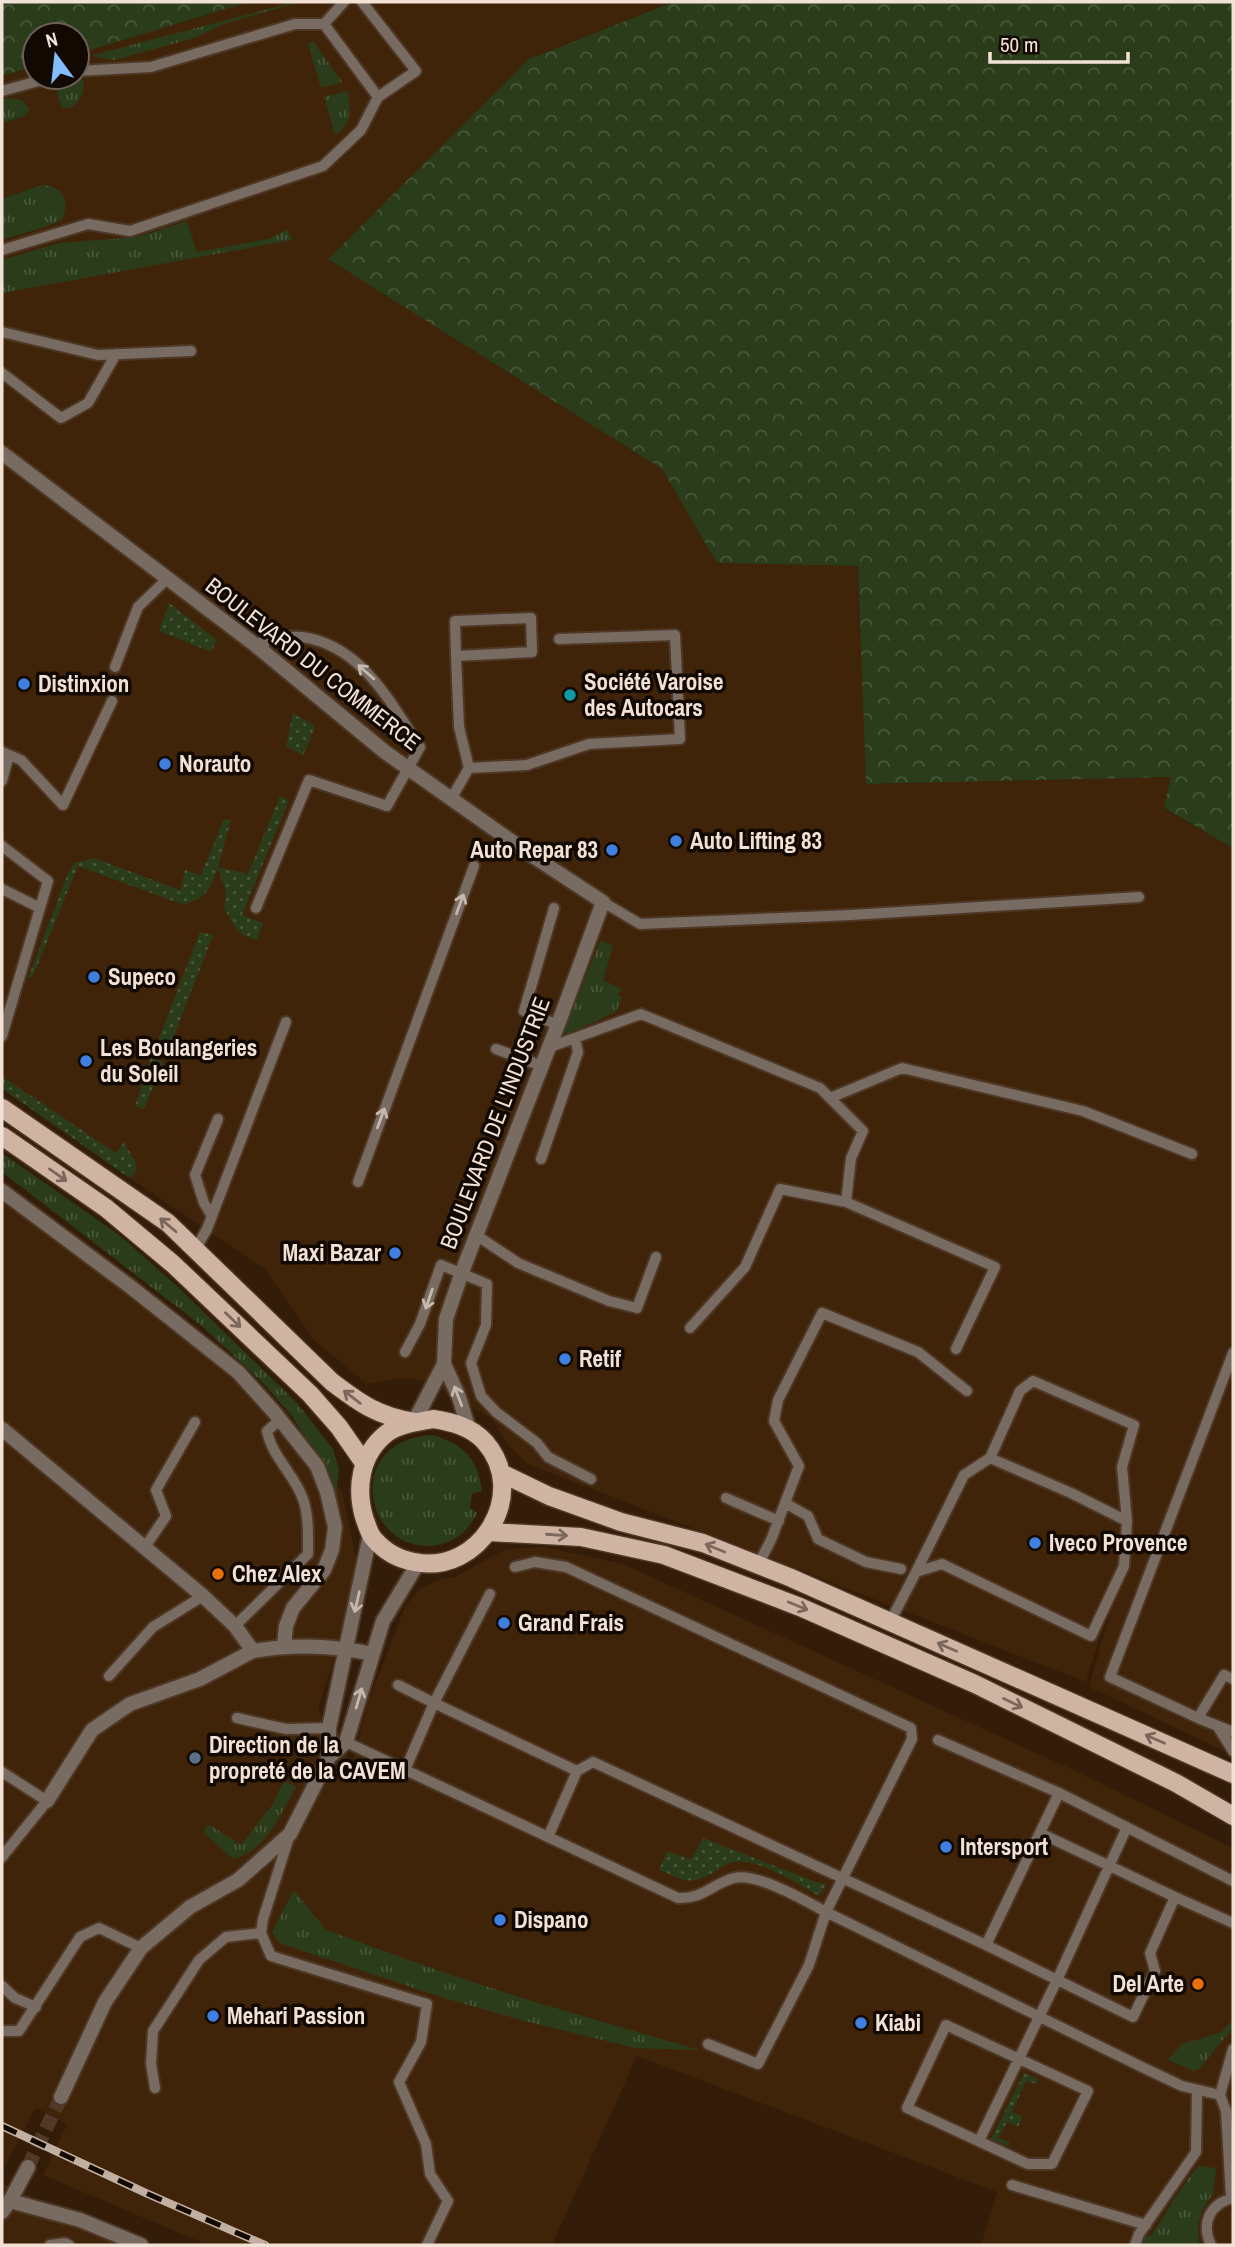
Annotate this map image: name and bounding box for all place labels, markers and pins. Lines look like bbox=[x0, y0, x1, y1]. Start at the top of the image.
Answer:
place label: Société Varoise des Autocars bbox=[584, 666, 723, 723]
place label: Distinxion bbox=[38, 668, 129, 699]
marker: Distinxion bbox=[16, 676, 32, 692]
marker: Société Varoise des Autocars bbox=[562, 687, 578, 703]
place label: Norauto bbox=[179, 748, 251, 779]
marker: Norauto bbox=[157, 756, 173, 772]
place label: Auto Lifting 83 bbox=[690, 825, 822, 856]
marker: Auto Lifting 83 bbox=[668, 833, 684, 849]
place label: Auto Repar 83 bbox=[470, 834, 598, 865]
marker: Auto Repar 83 bbox=[604, 842, 620, 858]
place label: Supeco bbox=[108, 961, 176, 992]
marker: Supeco bbox=[86, 969, 102, 985]
place label: Les Boulangeries du Soleil bbox=[100, 1032, 257, 1089]
marker: Les Boulangeries du Soleil bbox=[78, 1053, 94, 1069]
place label: Maxi Bazar bbox=[282, 1237, 382, 1268]
marker: Maxi Bazar bbox=[387, 1245, 403, 1261]
place label: Retif bbox=[579, 1343, 622, 1374]
marker: Retif bbox=[557, 1351, 573, 1367]
place label: Iveco Provence bbox=[1049, 1527, 1187, 1558]
marker: Iveco Provence bbox=[1027, 1535, 1043, 1551]
place label: Chez Alex bbox=[232, 1558, 322, 1589]
marker: Chez Alex bbox=[210, 1566, 226, 1582]
place label: Grand Frais bbox=[518, 1607, 624, 1638]
marker: Grand Frais bbox=[496, 1615, 512, 1631]
place label: Direction de la propreté de la CAVEM bbox=[209, 1729, 406, 1786]
marker: Direction de la propreté de la CAVEM bbox=[187, 1750, 203, 1766]
place label: Intersport bbox=[960, 1831, 1048, 1862]
marker: Intersport bbox=[938, 1839, 954, 1855]
place label: Dispano bbox=[514, 1904, 588, 1935]
marker: Dispano bbox=[492, 1912, 508, 1928]
place label: Del Arte bbox=[1112, 1968, 1184, 1999]
marker: Del Arte bbox=[1190, 1976, 1206, 1992]
place label: Mehari Passion bbox=[227, 2000, 365, 2031]
place label: Kiabi bbox=[875, 2007, 921, 2038]
marker: Mehari Passion bbox=[205, 2008, 221, 2024]
marker: Kiabi bbox=[853, 2015, 869, 2031]

